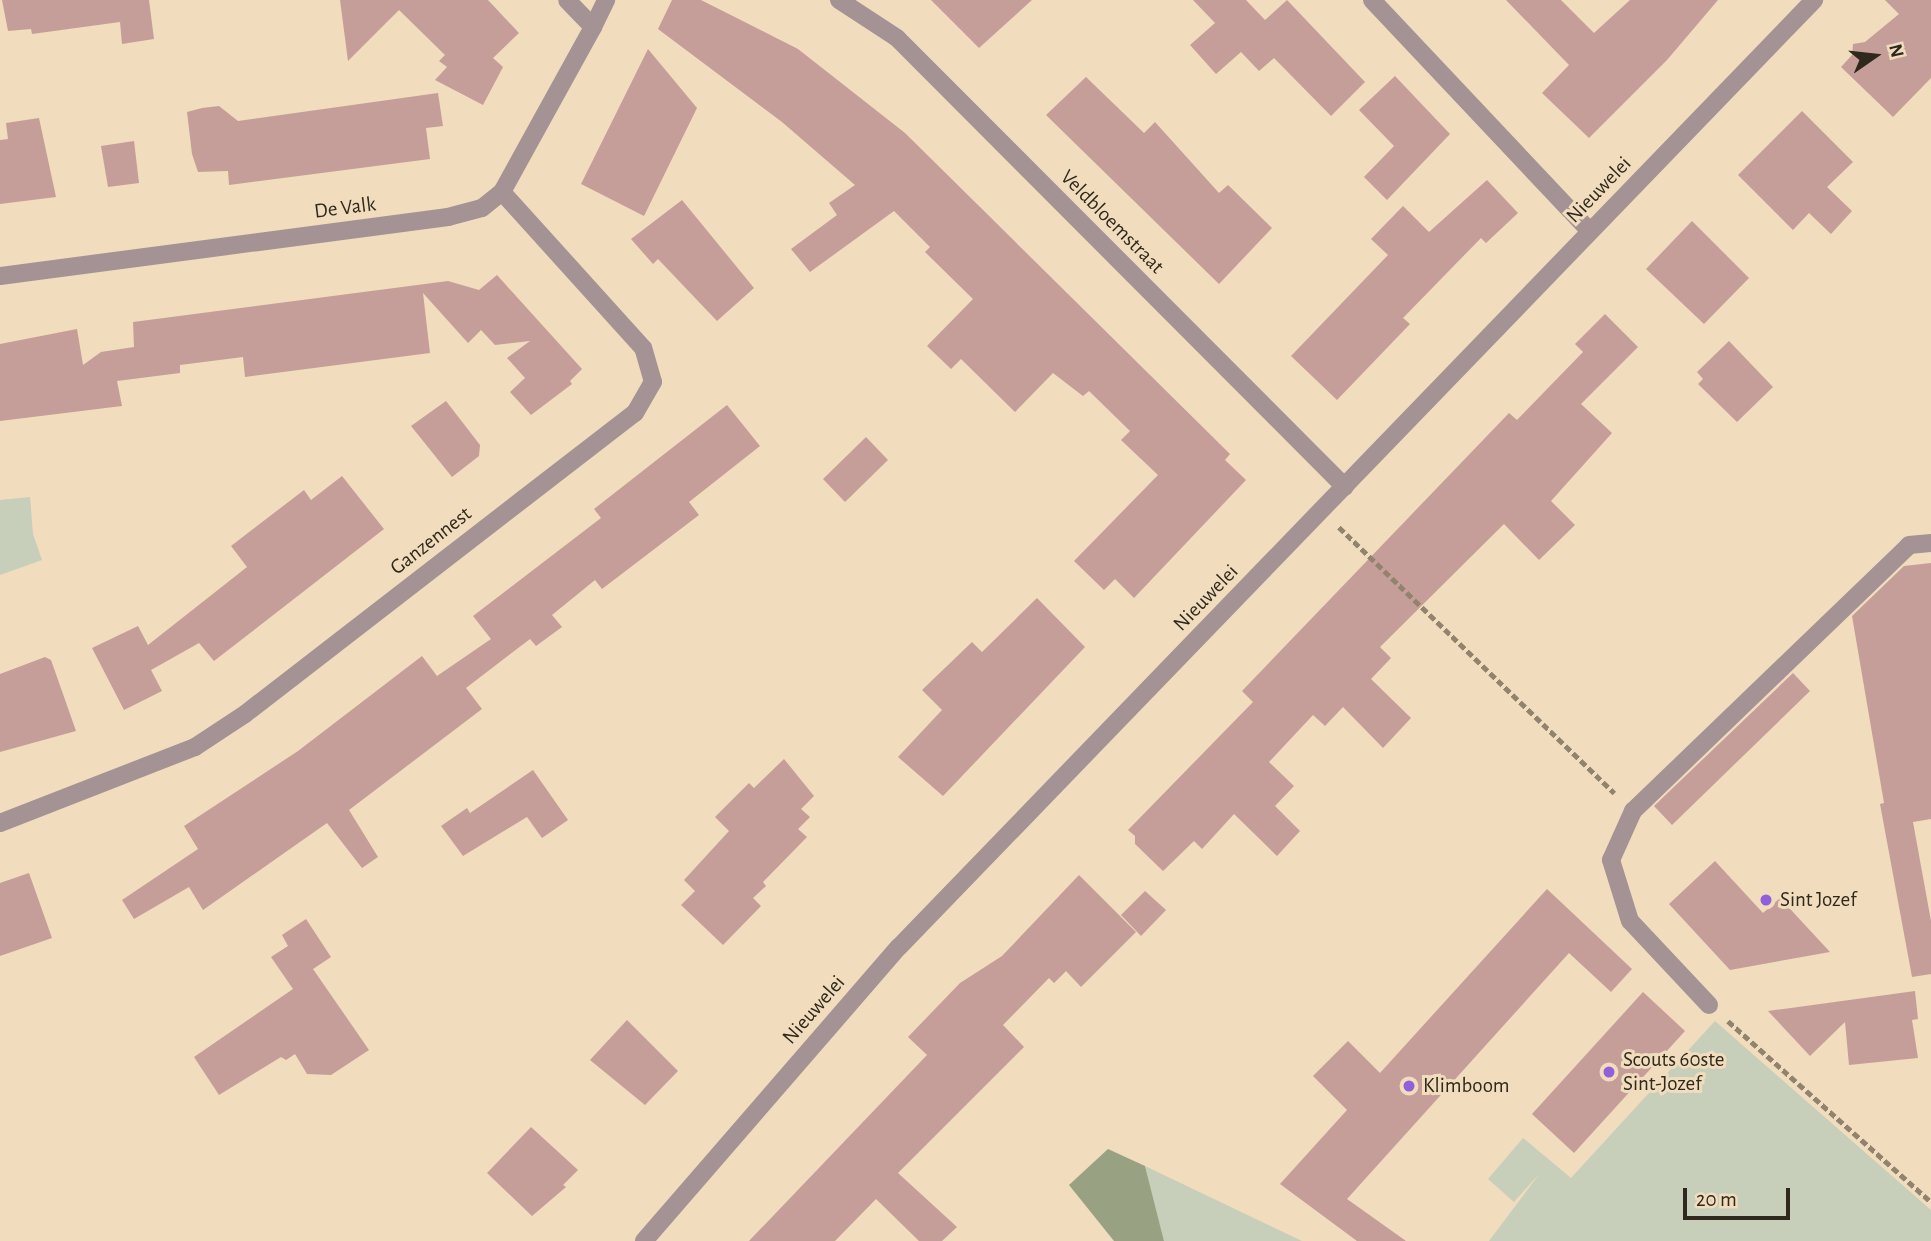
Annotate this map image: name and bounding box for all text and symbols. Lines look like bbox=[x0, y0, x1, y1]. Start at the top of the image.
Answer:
north arrow bbox=[1840, 21, 1910, 91]
text: N bbox=[1885, 42, 1907, 60]
street label: Nieuwelei bbox=[1561, 151, 1637, 229]
street label: Veldbloemstraat bbox=[1055, 165, 1169, 279]
street label: De Valk bbox=[313, 192, 377, 224]
street label: Ganzennest bbox=[385, 501, 477, 581]
street label: Nieuwelei bbox=[1168, 559, 1244, 637]
place label: Sint Jozef bbox=[1780, 887, 1857, 913]
marker: Sint Jozef bbox=[1758, 892, 1774, 908]
street label: Nieuwelei bbox=[777, 970, 851, 1050]
place label: Scouts 60ste Sint-Jozef bbox=[1623, 1047, 1724, 1097]
marker: Scouts 60ste Sint-Jozef bbox=[1601, 1064, 1617, 1080]
place label: Klimboom bbox=[1423, 1073, 1510, 1099]
marker: Klimboom bbox=[1401, 1078, 1417, 1094]
scale bar bbox=[1686, 1174, 1793, 1218]
text: 20 m bbox=[1696, 1189, 1737, 1210]

